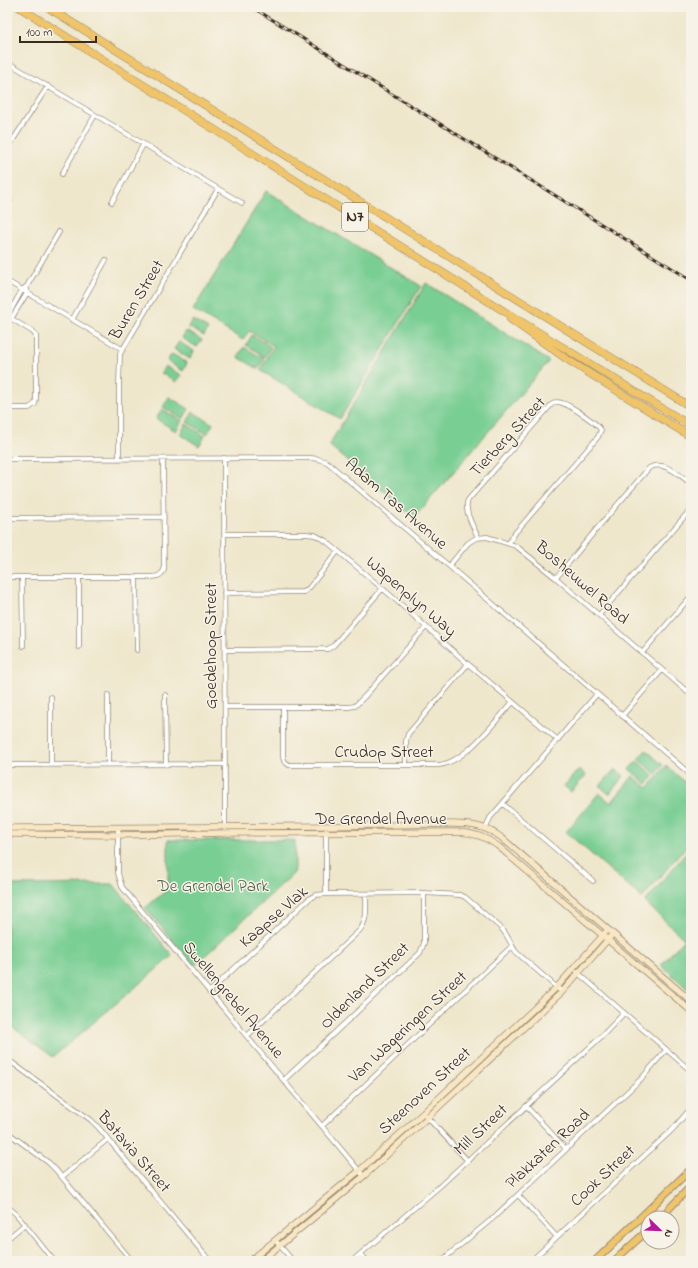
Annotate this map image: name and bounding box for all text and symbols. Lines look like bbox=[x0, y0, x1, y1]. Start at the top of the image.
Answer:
scale bar bbox=[20, 18, 96, 44]
text: 100 m bbox=[26, 24, 53, 42]
road number: N7 bbox=[342, 203, 368, 231]
street label: Buren Street bbox=[103, 255, 171, 346]
street label: Tierberg Street bbox=[464, 391, 554, 484]
street label: Adam Tas Avenue bbox=[339, 452, 453, 556]
street label: Bosheuwel Road bbox=[529, 534, 635, 631]
street label: Wapenplyn Way bbox=[359, 550, 462, 644]
street label: Goedehoop Street bbox=[199, 583, 224, 709]
street label: Crudop Street bbox=[334, 740, 434, 765]
street label: De Grendel Avenue bbox=[314, 807, 447, 832]
park label: De Grendel Park bbox=[156, 874, 269, 899]
street label: Kaapse Vlak bbox=[234, 880, 314, 954]
street label: Swellengrebel Avenue bbox=[175, 936, 290, 1066]
street label: Oldenland Street bbox=[314, 936, 416, 1036]
street label: Van Wageringen Street bbox=[342, 965, 475, 1091]
street label: Steenoven Street bbox=[373, 1041, 477, 1141]
street label: Mill Street bbox=[448, 1098, 514, 1162]
street label: Plakkaten Road bbox=[500, 1103, 596, 1195]
street label: Batavia Street bbox=[91, 1105, 177, 1199]
street label: Cook Street bbox=[565, 1139, 641, 1213]
north arrow bbox=[640, 1210, 680, 1250]
text: N bbox=[659, 1227, 677, 1240]

